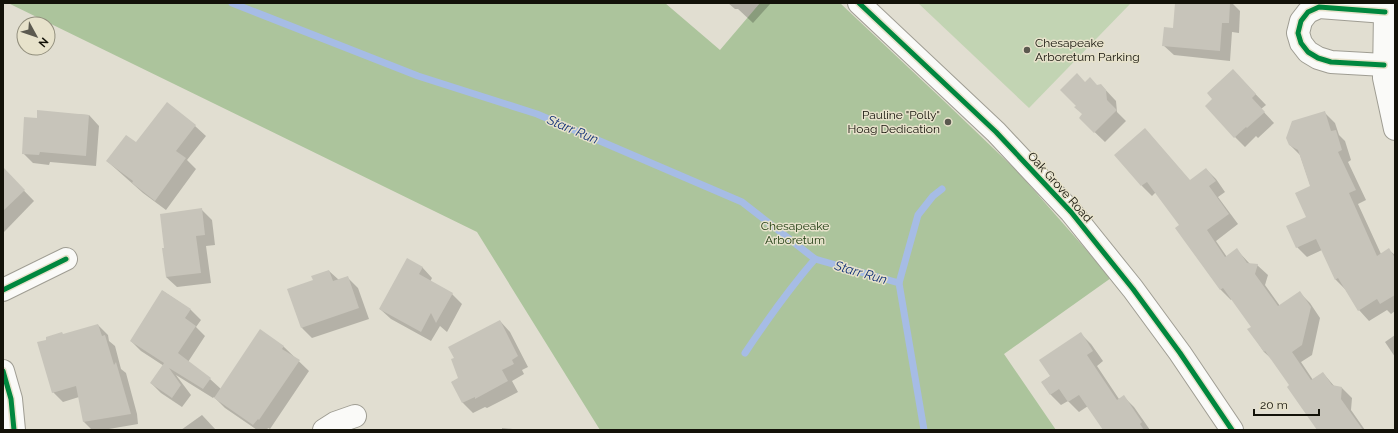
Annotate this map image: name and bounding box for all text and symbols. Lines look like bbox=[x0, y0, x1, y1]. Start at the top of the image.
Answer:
north arrow bbox=[16, 16, 56, 56]
text: N bbox=[36, 35, 51, 50]
place label: Chesapeake Arboretum Parking bbox=[1035, 36, 1140, 64]
marker: Chesapeake Arboretum Parking bbox=[1022, 45, 1032, 55]
place label: Pauline "Polly" Hoag Dedication bbox=[848, 108, 940, 136]
water label: Starr Run bbox=[544, 112, 601, 147]
marker: Pauline "Polly" Hoag Dedication bbox=[943, 117, 953, 127]
street label: Oak Grove Road bbox=[1025, 149, 1095, 225]
park label: Chesapeake Arboretum bbox=[761, 219, 829, 247]
water label: Starr Run bbox=[832, 258, 889, 287]
scale bar bbox=[1254, 391, 1319, 417]
text: 20 m bbox=[1260, 398, 1288, 412]

